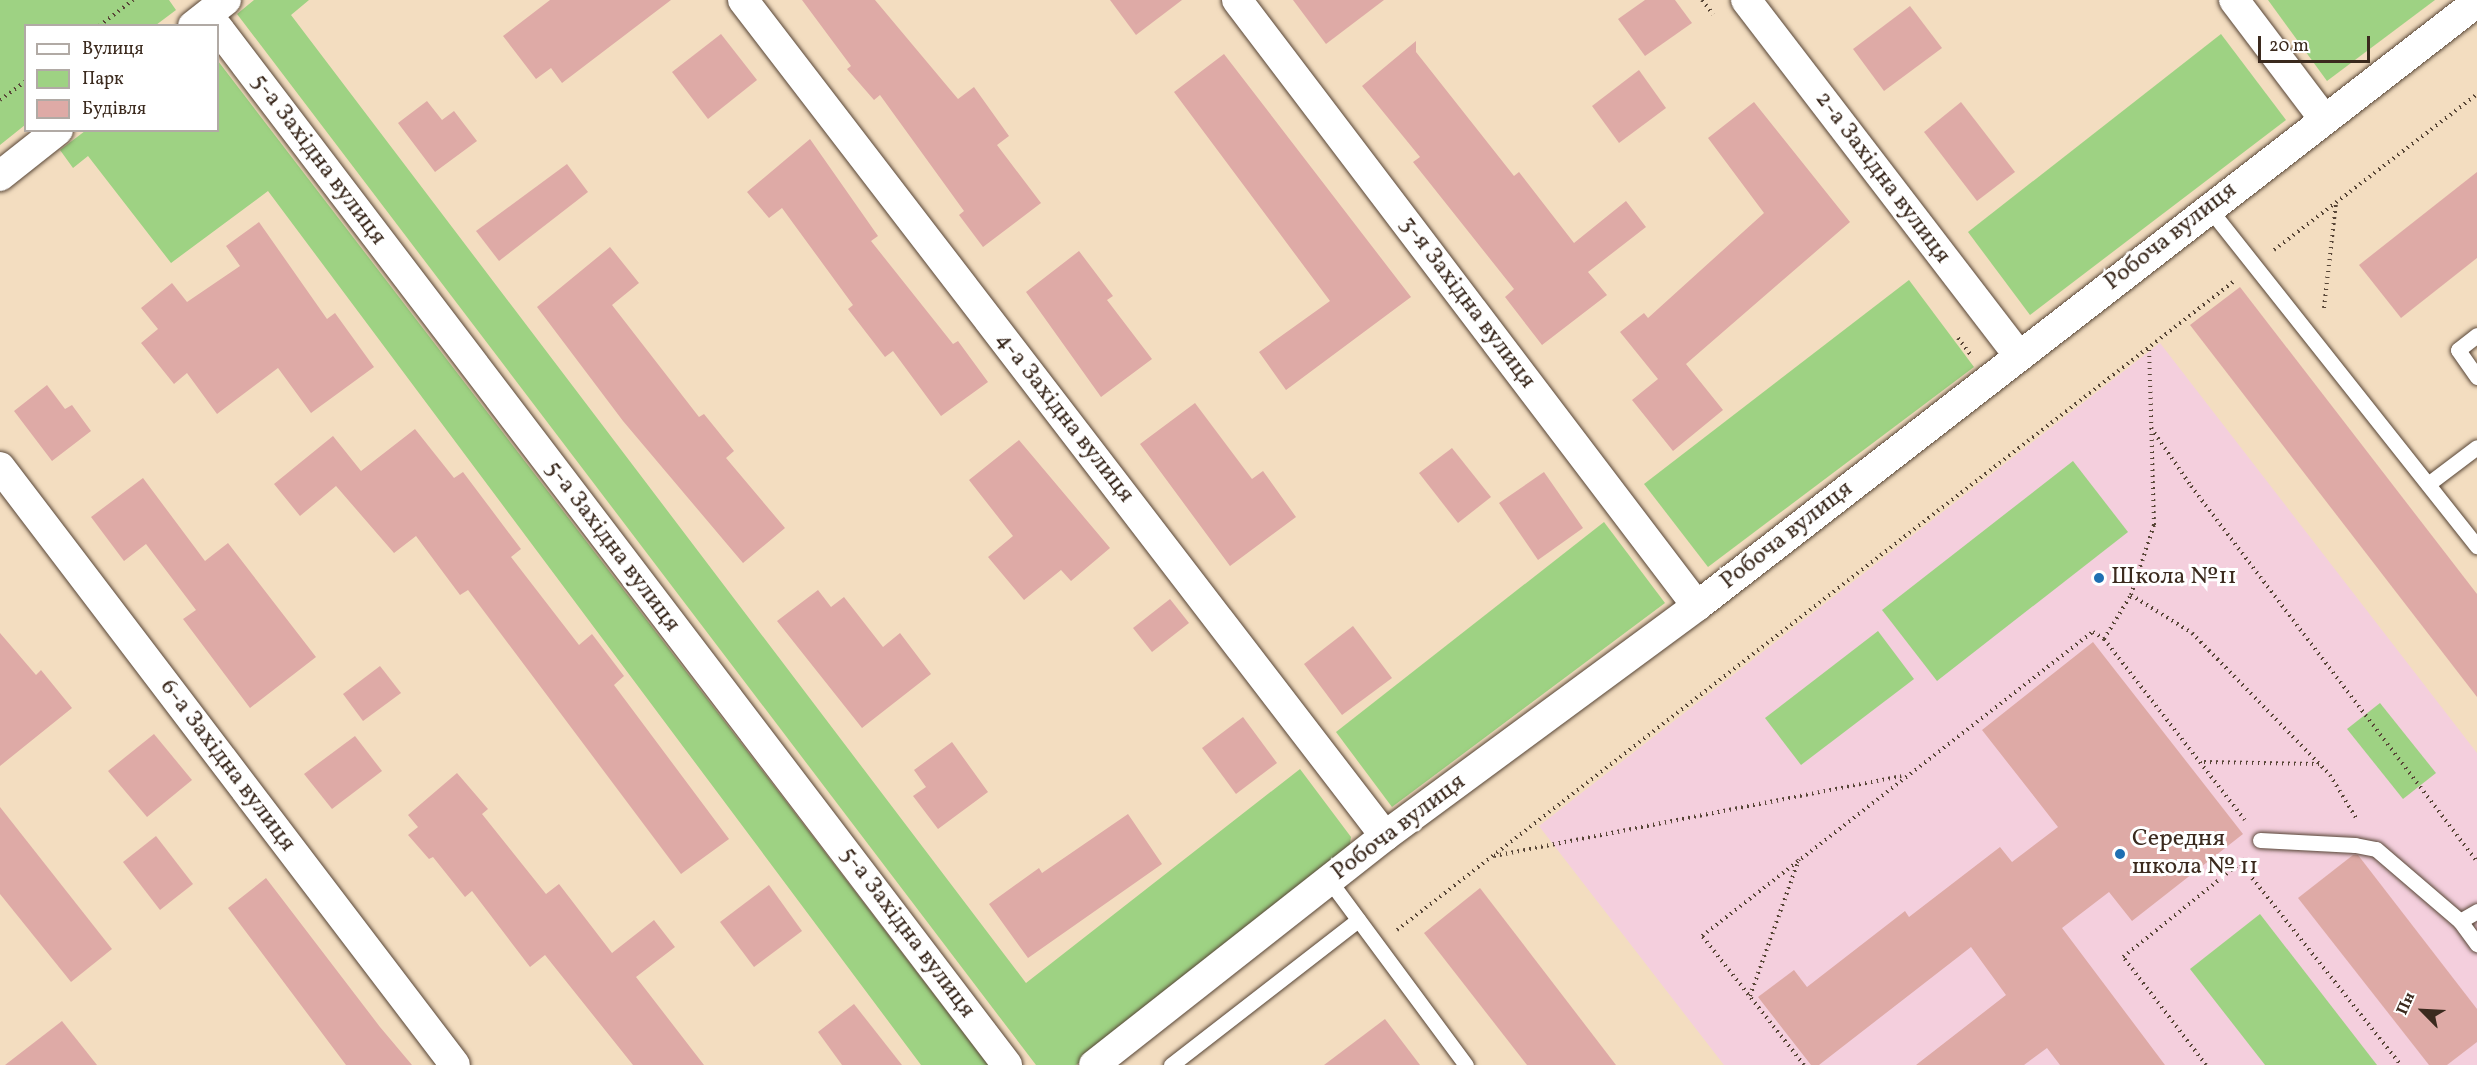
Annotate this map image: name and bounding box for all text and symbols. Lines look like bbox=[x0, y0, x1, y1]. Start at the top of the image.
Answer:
legend bbox=[24, 24, 219, 132]
scale bar bbox=[2261, 24, 2374, 62]
text: 20 m bbox=[2269, 34, 2309, 59]
text: Вулиця bbox=[82, 37, 144, 62]
text: Парк bbox=[82, 67, 124, 92]
street label: 5-а Західна вулиця bbox=[244, 69, 392, 251]
street label: 2-а Західна вулиця bbox=[1808, 86, 1956, 270]
text: Будівля bbox=[82, 97, 146, 122]
street label: Робоча вулиця bbox=[2099, 176, 2243, 298]
street label: 3-я Західна вулиця bbox=[1393, 211, 1541, 395]
street label: 4-а Західна вулиця bbox=[988, 327, 1140, 509]
street label: 5-а Західна вулиця bbox=[538, 456, 686, 638]
street label: Робоча вулиця bbox=[1715, 475, 1859, 597]
place label: Школа №11 bbox=[2111, 564, 2237, 592]
marker: Школа №11 bbox=[2092, 571, 2106, 585]
street label: 6-а Західна вулиця bbox=[153, 674, 301, 858]
street label: Робоча вулиця bbox=[1326, 768, 1472, 888]
place label: Середня школа № 11 bbox=[2132, 826, 2258, 882]
street label: 5-а Західна вулиця bbox=[833, 842, 981, 1024]
marker: Середня школа № 11 bbox=[2113, 847, 2127, 861]
north arrow bbox=[2393, 981, 2453, 1041]
text: Пн bbox=[2392, 989, 2421, 1019]

